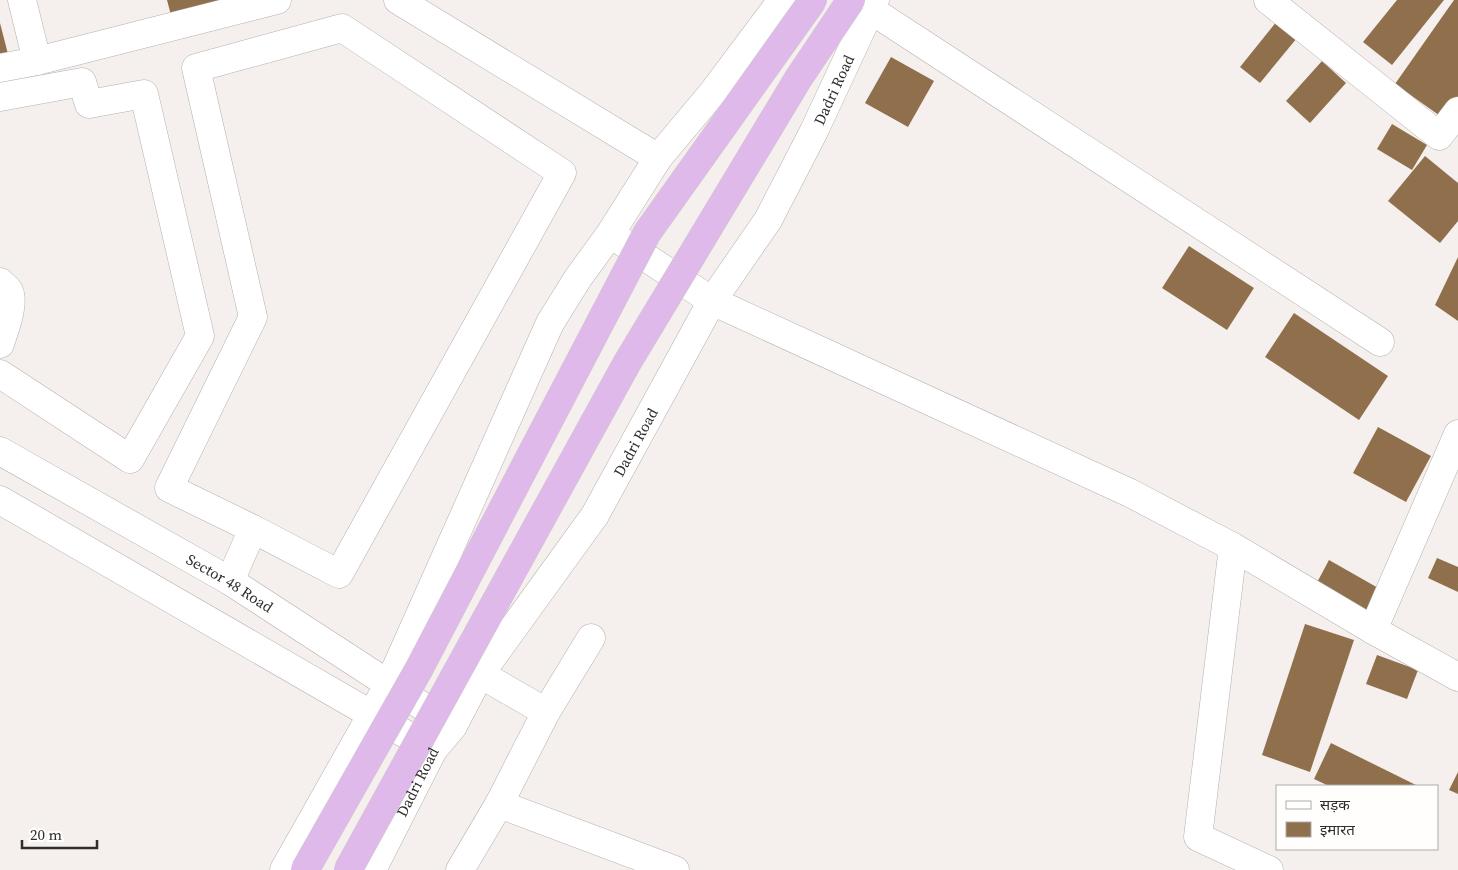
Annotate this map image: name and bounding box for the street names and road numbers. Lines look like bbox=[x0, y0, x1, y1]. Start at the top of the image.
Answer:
street label: Dadri Road bbox=[808, 51, 859, 128]
street label: Dadri Road bbox=[608, 403, 662, 480]
street label: Sector 48 Road bbox=[183, 548, 278, 617]
street label: Dadri Road bbox=[390, 743, 443, 820]

